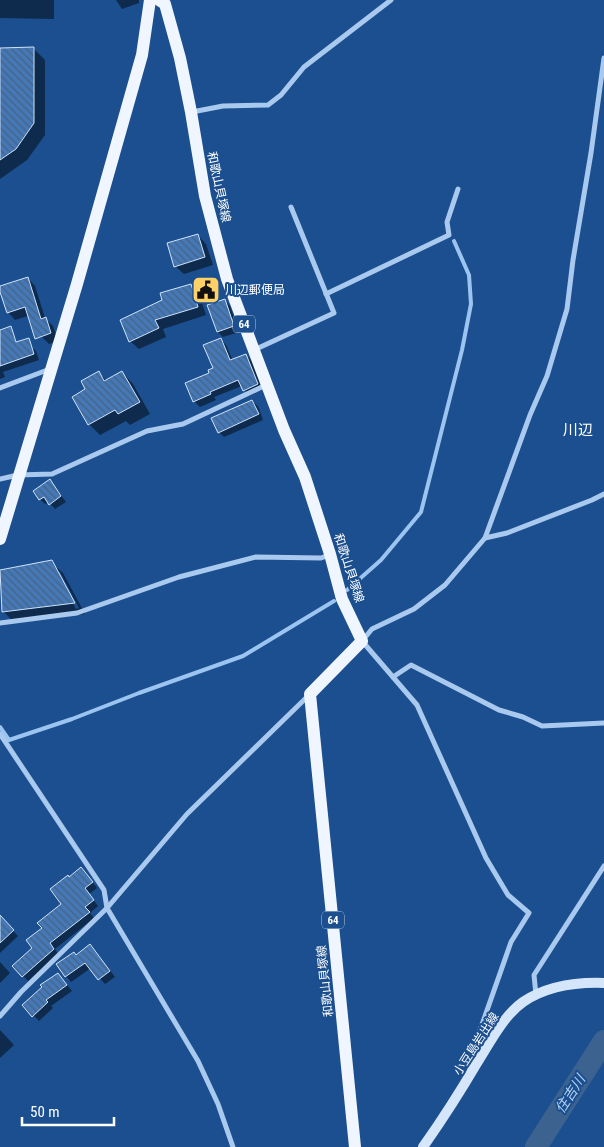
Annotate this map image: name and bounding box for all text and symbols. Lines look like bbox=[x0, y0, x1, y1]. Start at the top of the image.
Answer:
street label: 和歌山貝塚線 bbox=[205, 150, 233, 224]
public building icon: 川辺郵便局 bbox=[191, 275, 221, 305]
place label: 川辺郵便局 bbox=[225, 283, 285, 297]
road number: 64 bbox=[233, 316, 255, 332]
district label: 川辺 bbox=[563, 421, 593, 439]
street label: 和歌山貝塚線 bbox=[331, 532, 367, 604]
road number: 64 bbox=[322, 912, 344, 928]
street label: 和歌山貝塚線 bbox=[314, 944, 336, 1018]
street label: 小豆島岩出線 bbox=[451, 1010, 501, 1078]
water label: 住吉川 bbox=[552, 1070, 589, 1116]
scale bar bbox=[22, 1094, 115, 1126]
text: 50 m bbox=[30, 1103, 60, 1121]

